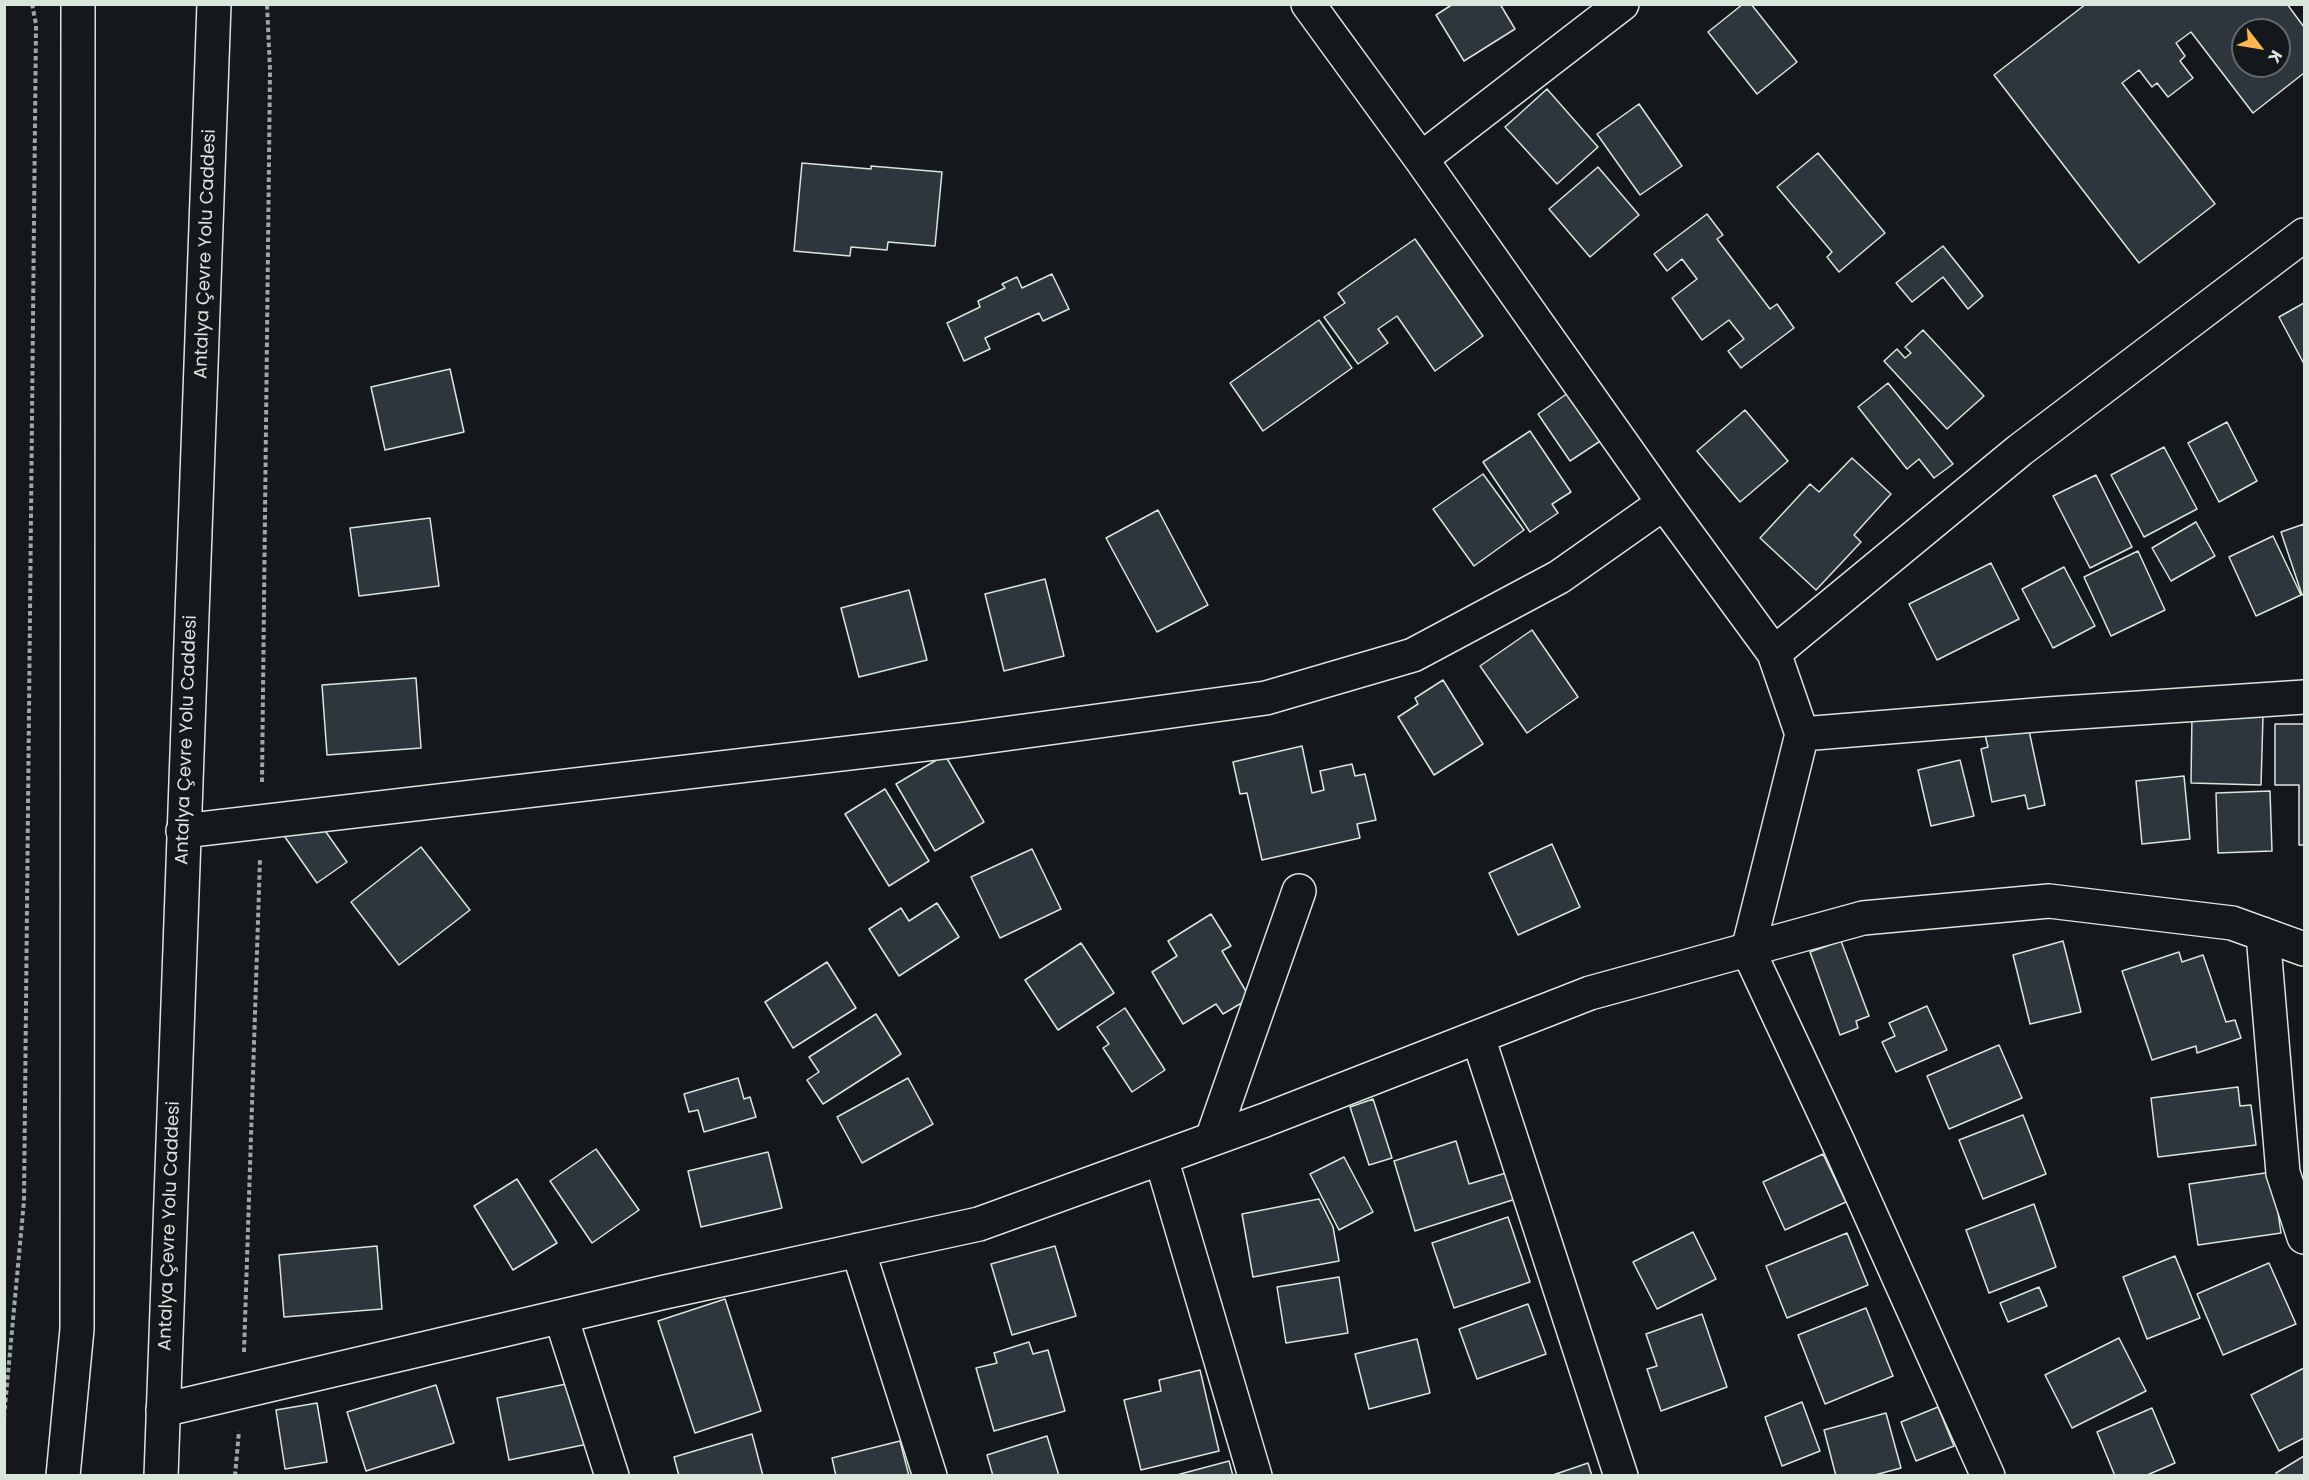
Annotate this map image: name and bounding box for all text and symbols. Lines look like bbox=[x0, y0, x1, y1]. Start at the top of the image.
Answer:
north arrow bbox=[2231, 18, 2291, 78]
text: K bbox=[2262, 46, 2288, 67]
street label: Antalya Çevre Yolu Caddesi bbox=[191, 129, 221, 379]
street label: Antalya Çevre Yolu Caddesi bbox=[172, 615, 202, 865]
street label: Antalya Çevre Yolu Caddesi bbox=[155, 1101, 185, 1351]

